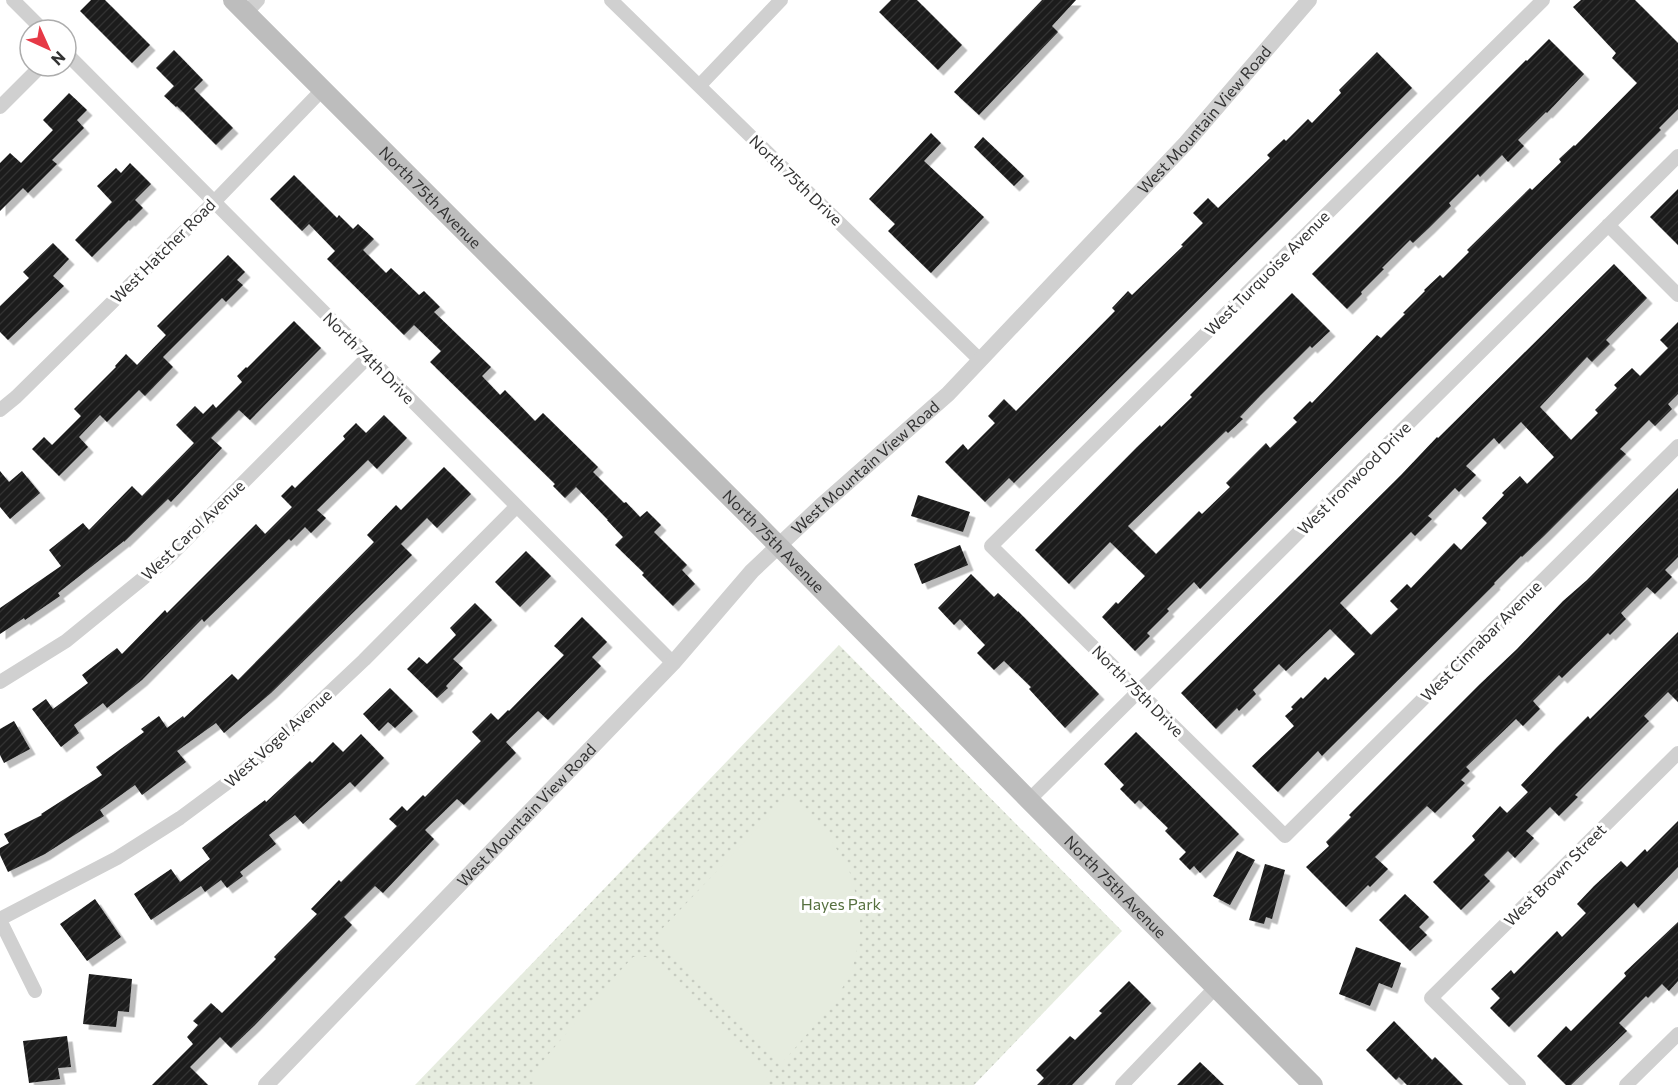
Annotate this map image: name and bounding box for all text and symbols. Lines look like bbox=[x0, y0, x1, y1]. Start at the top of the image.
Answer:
north arrow bbox=[18, 18, 78, 78]
street label: West Mountain View Road bbox=[1133, 42, 1274, 197]
text: N bbox=[48, 48, 70, 70]
street label: North 75th Drive bbox=[746, 130, 847, 229]
street label: North 75th Avenue bbox=[376, 142, 486, 252]
street label: West Hatcher Road bbox=[107, 195, 219, 307]
street label: West Turquoise Avenue bbox=[1200, 206, 1333, 339]
street label: North 74th Drive bbox=[320, 308, 419, 407]
street label: West Mountain View Road bbox=[787, 396, 943, 538]
street label: West Ironwood Drive bbox=[1293, 417, 1414, 538]
street label: West Carol Avenue bbox=[137, 476, 248, 584]
street label: North 75th Avenue bbox=[719, 486, 829, 596]
street label: West Cinnabar Avenue bbox=[1416, 576, 1545, 705]
street label: North 75th Drive bbox=[1089, 641, 1188, 740]
street label: West Vogel Avenue bbox=[220, 685, 335, 791]
street label: West Mountain View Road bbox=[453, 739, 599, 890]
street label: West Brown Street bbox=[1500, 819, 1610, 930]
street label: North 75th Avenue bbox=[1061, 831, 1171, 941]
park label: Hayes Park bbox=[801, 894, 882, 913]

